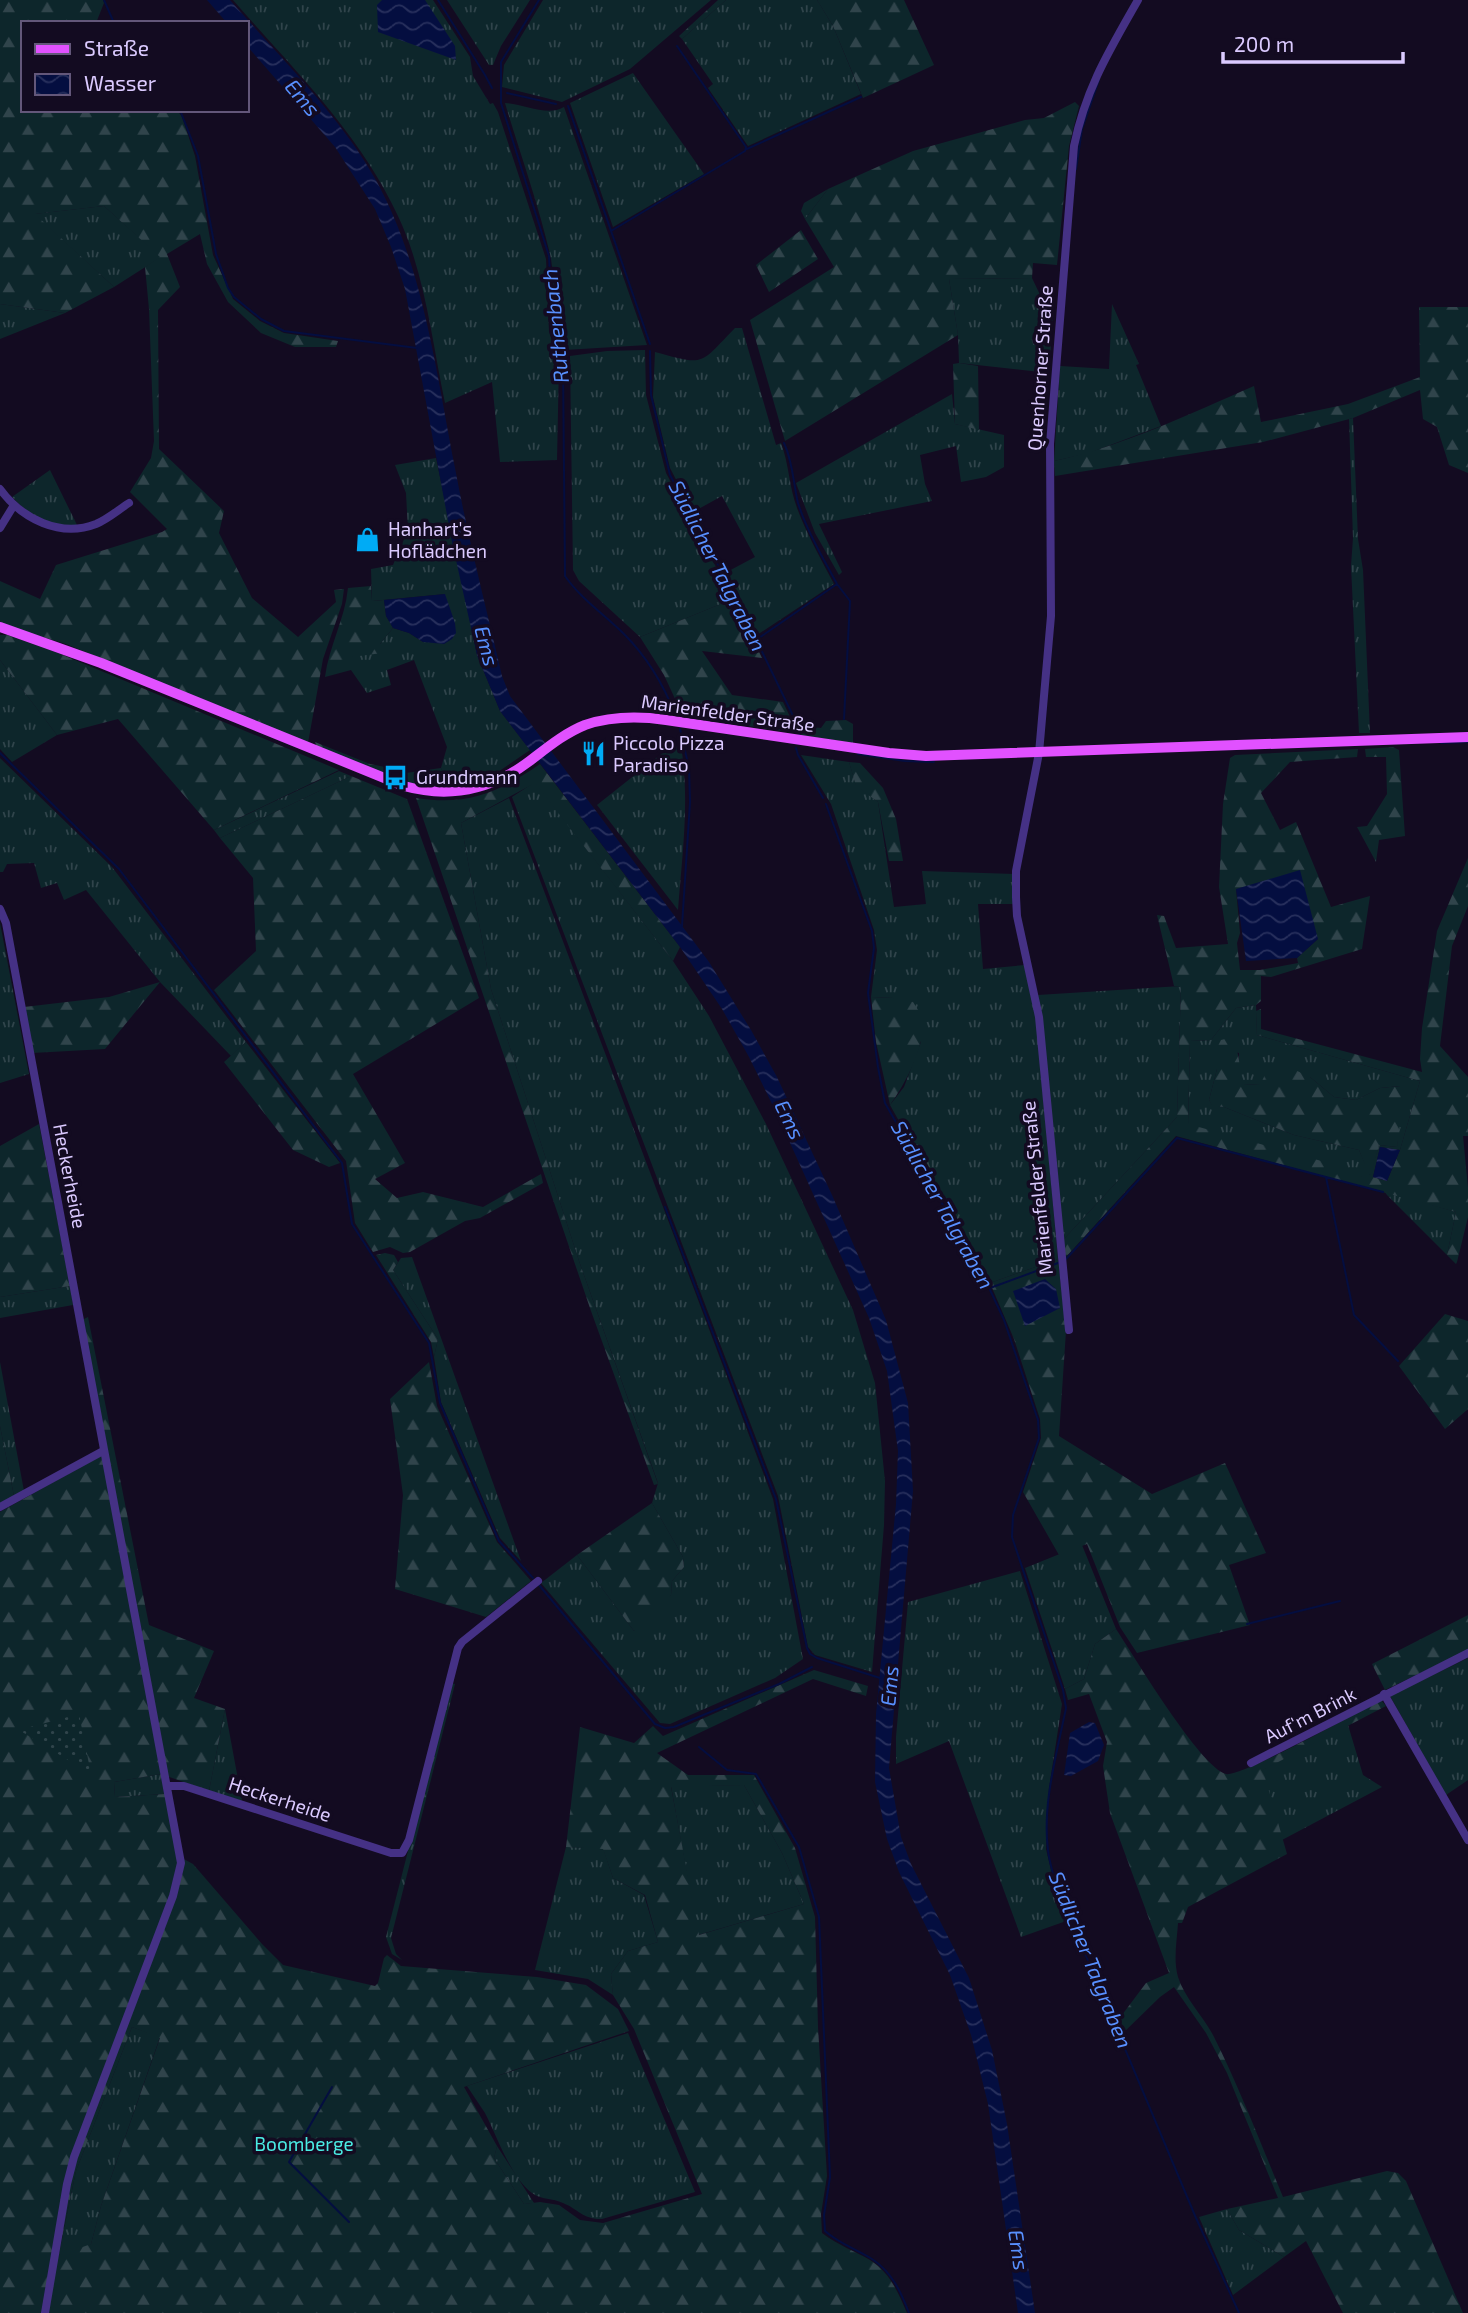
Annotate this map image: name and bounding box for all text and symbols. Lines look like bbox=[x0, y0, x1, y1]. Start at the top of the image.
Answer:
legend bbox=[21, 21, 248, 112]
scale bar bbox=[1223, 21, 1403, 65]
text: 200 m bbox=[1234, 31, 1294, 56]
text: Straße bbox=[84, 35, 149, 60]
text: Wasser bbox=[84, 70, 157, 95]
water label: Ems bbox=[280, 73, 326, 121]
water label: Ruthenbach bbox=[536, 268, 573, 385]
street label: Quenhorner Straße bbox=[1022, 284, 1057, 451]
water label: Südlicher Talgraben bbox=[664, 476, 772, 655]
place label: Hanhart's Hoflädchen bbox=[388, 517, 487, 562]
shop icon: Hanhart's Hoflädchen bbox=[354, 526, 382, 554]
water label: Ems bbox=[470, 623, 505, 668]
street label: Marienfelder Straße bbox=[640, 689, 816, 736]
place label: Piccolo Pizza Paradiso bbox=[613, 731, 724, 776]
restaurant icon: Piccolo Pizza Paradiso bbox=[579, 740, 607, 768]
bus stop icon: Grundmann bbox=[382, 763, 410, 791]
place label: Grundmann bbox=[416, 765, 517, 788]
water label: Ems bbox=[770, 1096, 810, 1143]
street label: Marienfelder Straße bbox=[1016, 1100, 1057, 1276]
water label: Südlicher Talgraben bbox=[887, 1116, 1000, 1293]
street label: Heckerheide bbox=[49, 1121, 92, 1230]
water label: Ems bbox=[874, 1665, 903, 1707]
street label: Auf'm Brink bbox=[1260, 1682, 1360, 1747]
street label: Heckerheide bbox=[226, 1771, 334, 1826]
water label: Südlicher Talgraben bbox=[1045, 1867, 1138, 2051]
park label: Boomberge bbox=[254, 2132, 354, 2155]
water label: Ems bbox=[1004, 2228, 1035, 2272]

